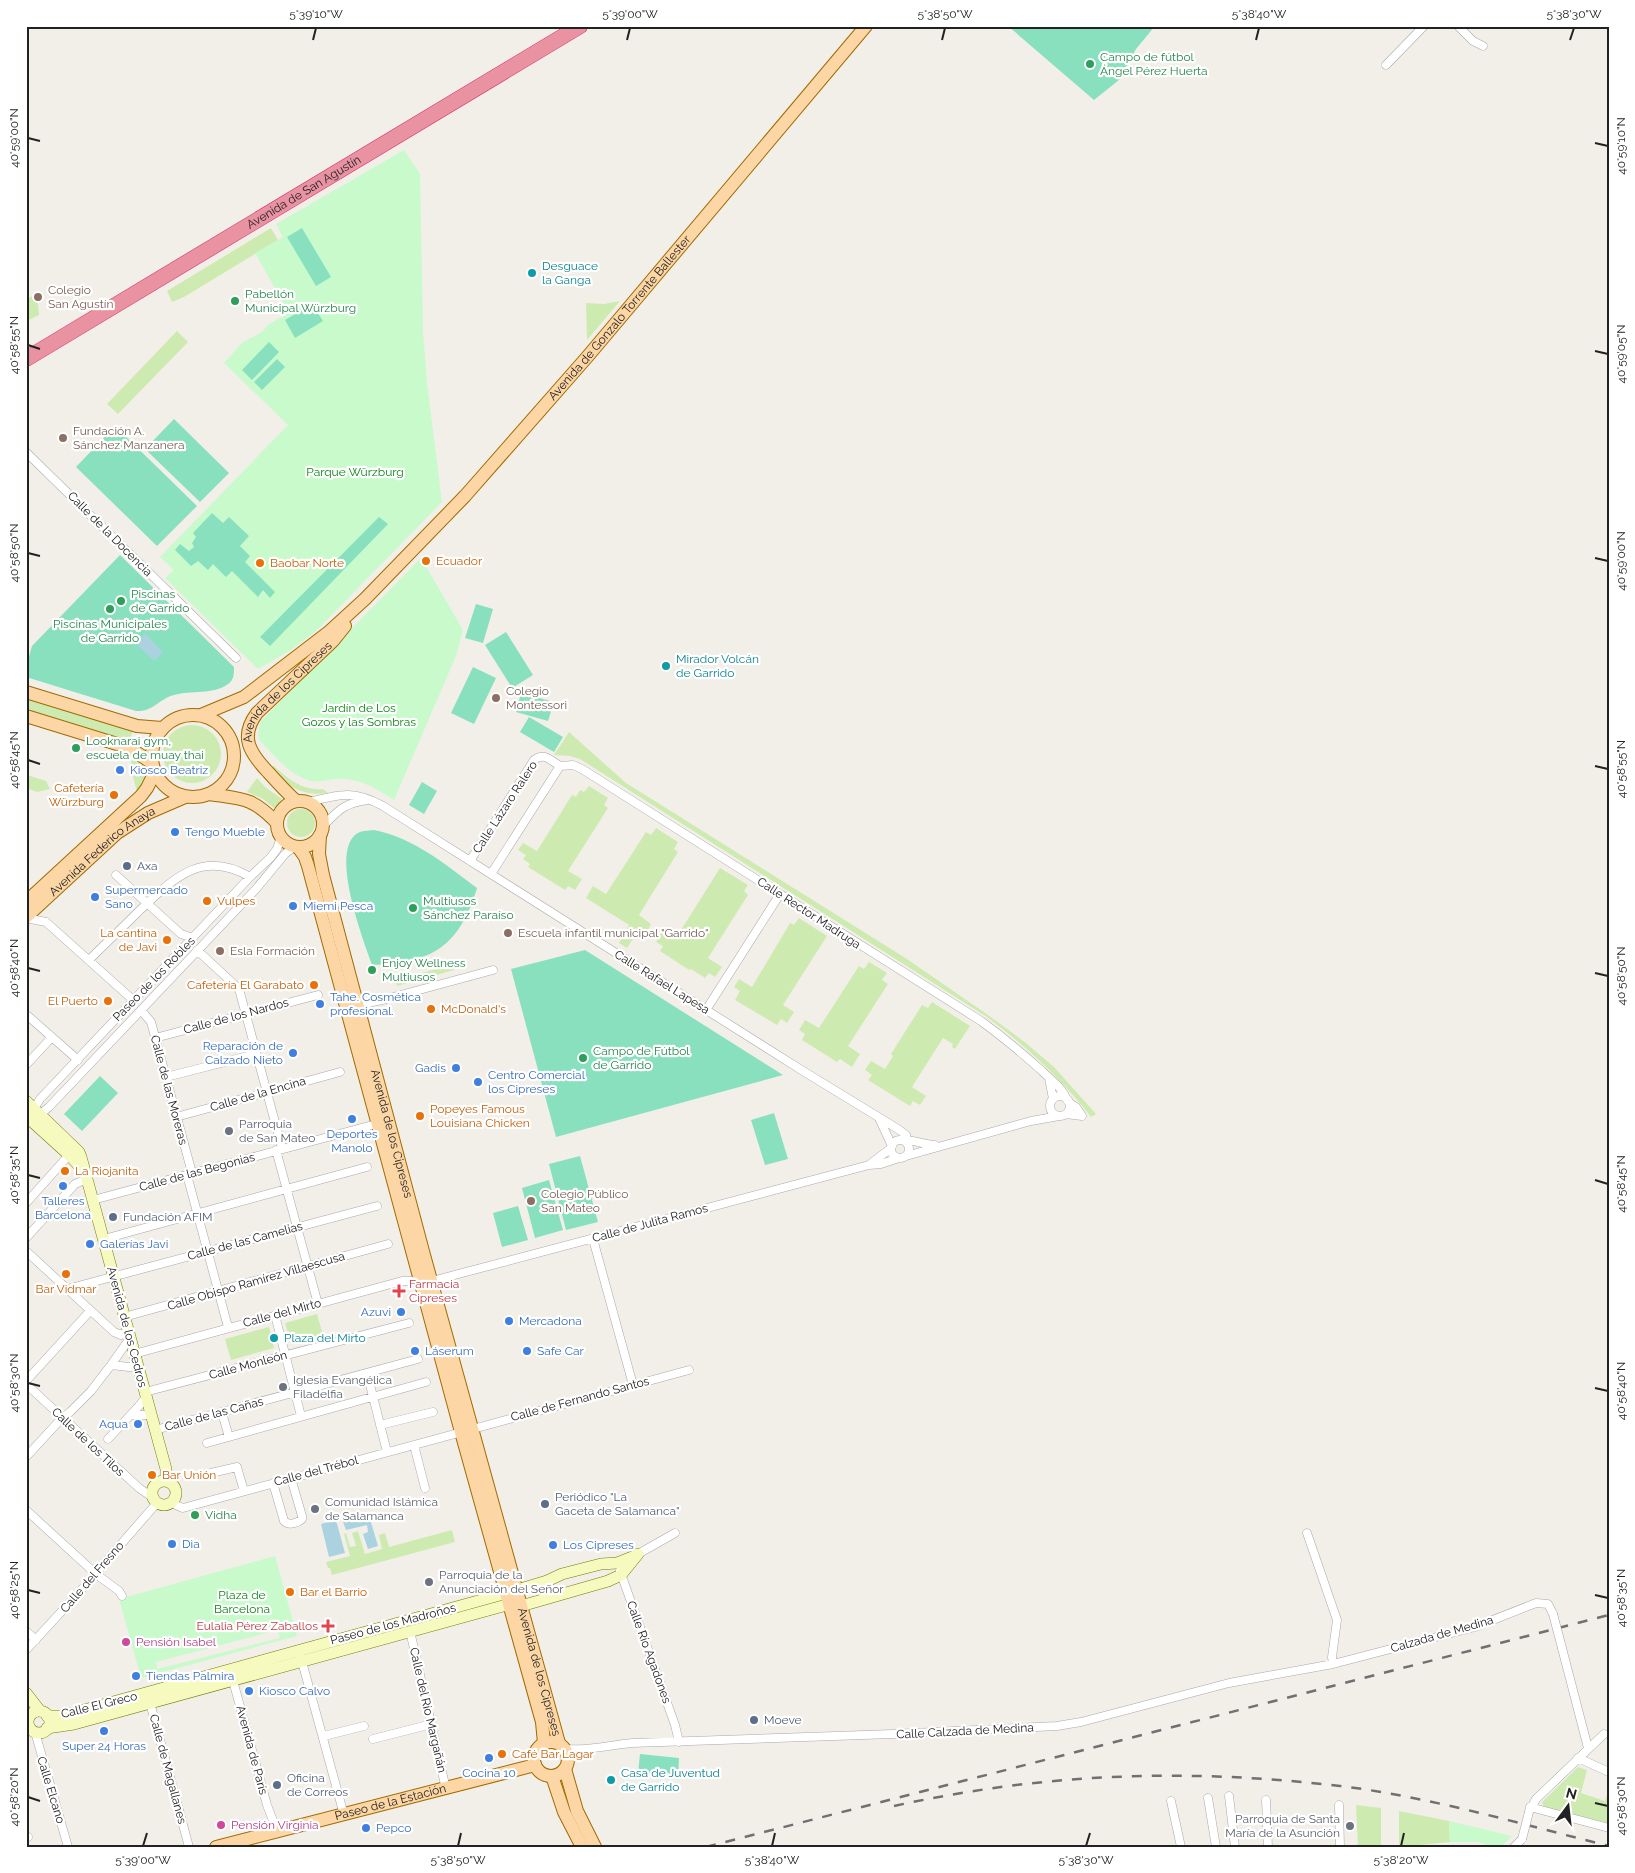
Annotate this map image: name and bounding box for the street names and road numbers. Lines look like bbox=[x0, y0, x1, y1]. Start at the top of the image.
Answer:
street label: Avenida de San Agustín bbox=[244, 152, 363, 232]
street label: Avenida de Gonzalo Torrente Ballester bbox=[546, 232, 694, 403]
street label: Calle de la Docencia bbox=[65, 489, 155, 579]
street label: Avenida de los Cipreses bbox=[241, 639, 335, 744]
street label: Calle Lázaro Ralero bbox=[470, 758, 540, 856]
street label: Avenida Federico Anaya bbox=[46, 804, 157, 899]
street label: Calle Rector Madruga bbox=[755, 874, 863, 952]
street label: Paseo de los Robles bbox=[110, 934, 198, 1024]
street label: Calle Rafael Lapesa bbox=[612, 947, 712, 1017]
street label: Calle de los Nardos bbox=[182, 995, 290, 1037]
street label: Calle de las Moreras bbox=[148, 1034, 190, 1146]
street label: Avenida de los Cipreses bbox=[368, 1068, 416, 1200]
street label: Calle de la Encina bbox=[209, 1074, 307, 1114]
street label: Calle de las Begonias bbox=[138, 1150, 257, 1194]
street label: Calle de Julita Ramos bbox=[591, 1201, 710, 1245]
street label: Calle de las Camelias bbox=[186, 1219, 304, 1263]
street label: Calle Obispo Ramírez Villaescusa bbox=[166, 1249, 346, 1313]
street label: Avenida de los Cedros bbox=[104, 1265, 150, 1389]
street label: Calle del Mirto bbox=[241, 1296, 323, 1330]
street label: Calle Monleón bbox=[207, 1348, 289, 1382]
street label: Calle de Fernando Santos bbox=[509, 1374, 651, 1424]
street label: Calle de las Cañas bbox=[163, 1394, 265, 1434]
street label: Calle de los Tilos bbox=[49, 1405, 127, 1479]
street label: Calle del Trébol bbox=[272, 1453, 360, 1489]
street label: Calle del Fresno bbox=[57, 1539, 127, 1615]
street label: Calle Río Agadones bbox=[624, 1599, 674, 1705]
street label: Paseo de los Madroños bbox=[329, 1600, 457, 1648]
street label: Avenida de los Cipreses bbox=[515, 1606, 564, 1738]
street label: Calzada de Medina bbox=[1389, 1613, 1495, 1655]
street label: Calle del Río Margañán bbox=[407, 1646, 449, 1774]
street label: Calle El Greco bbox=[59, 1689, 139, 1721]
street label: Avenida de París bbox=[233, 1704, 271, 1796]
street label: Calle de Magallanes bbox=[147, 1713, 189, 1826]
street label: Calle Calzada de Medina bbox=[896, 1720, 1034, 1742]
street label: Calle Elcano bbox=[34, 1755, 68, 1825]
street label: Paseo de la Estación bbox=[333, 1781, 448, 1823]

